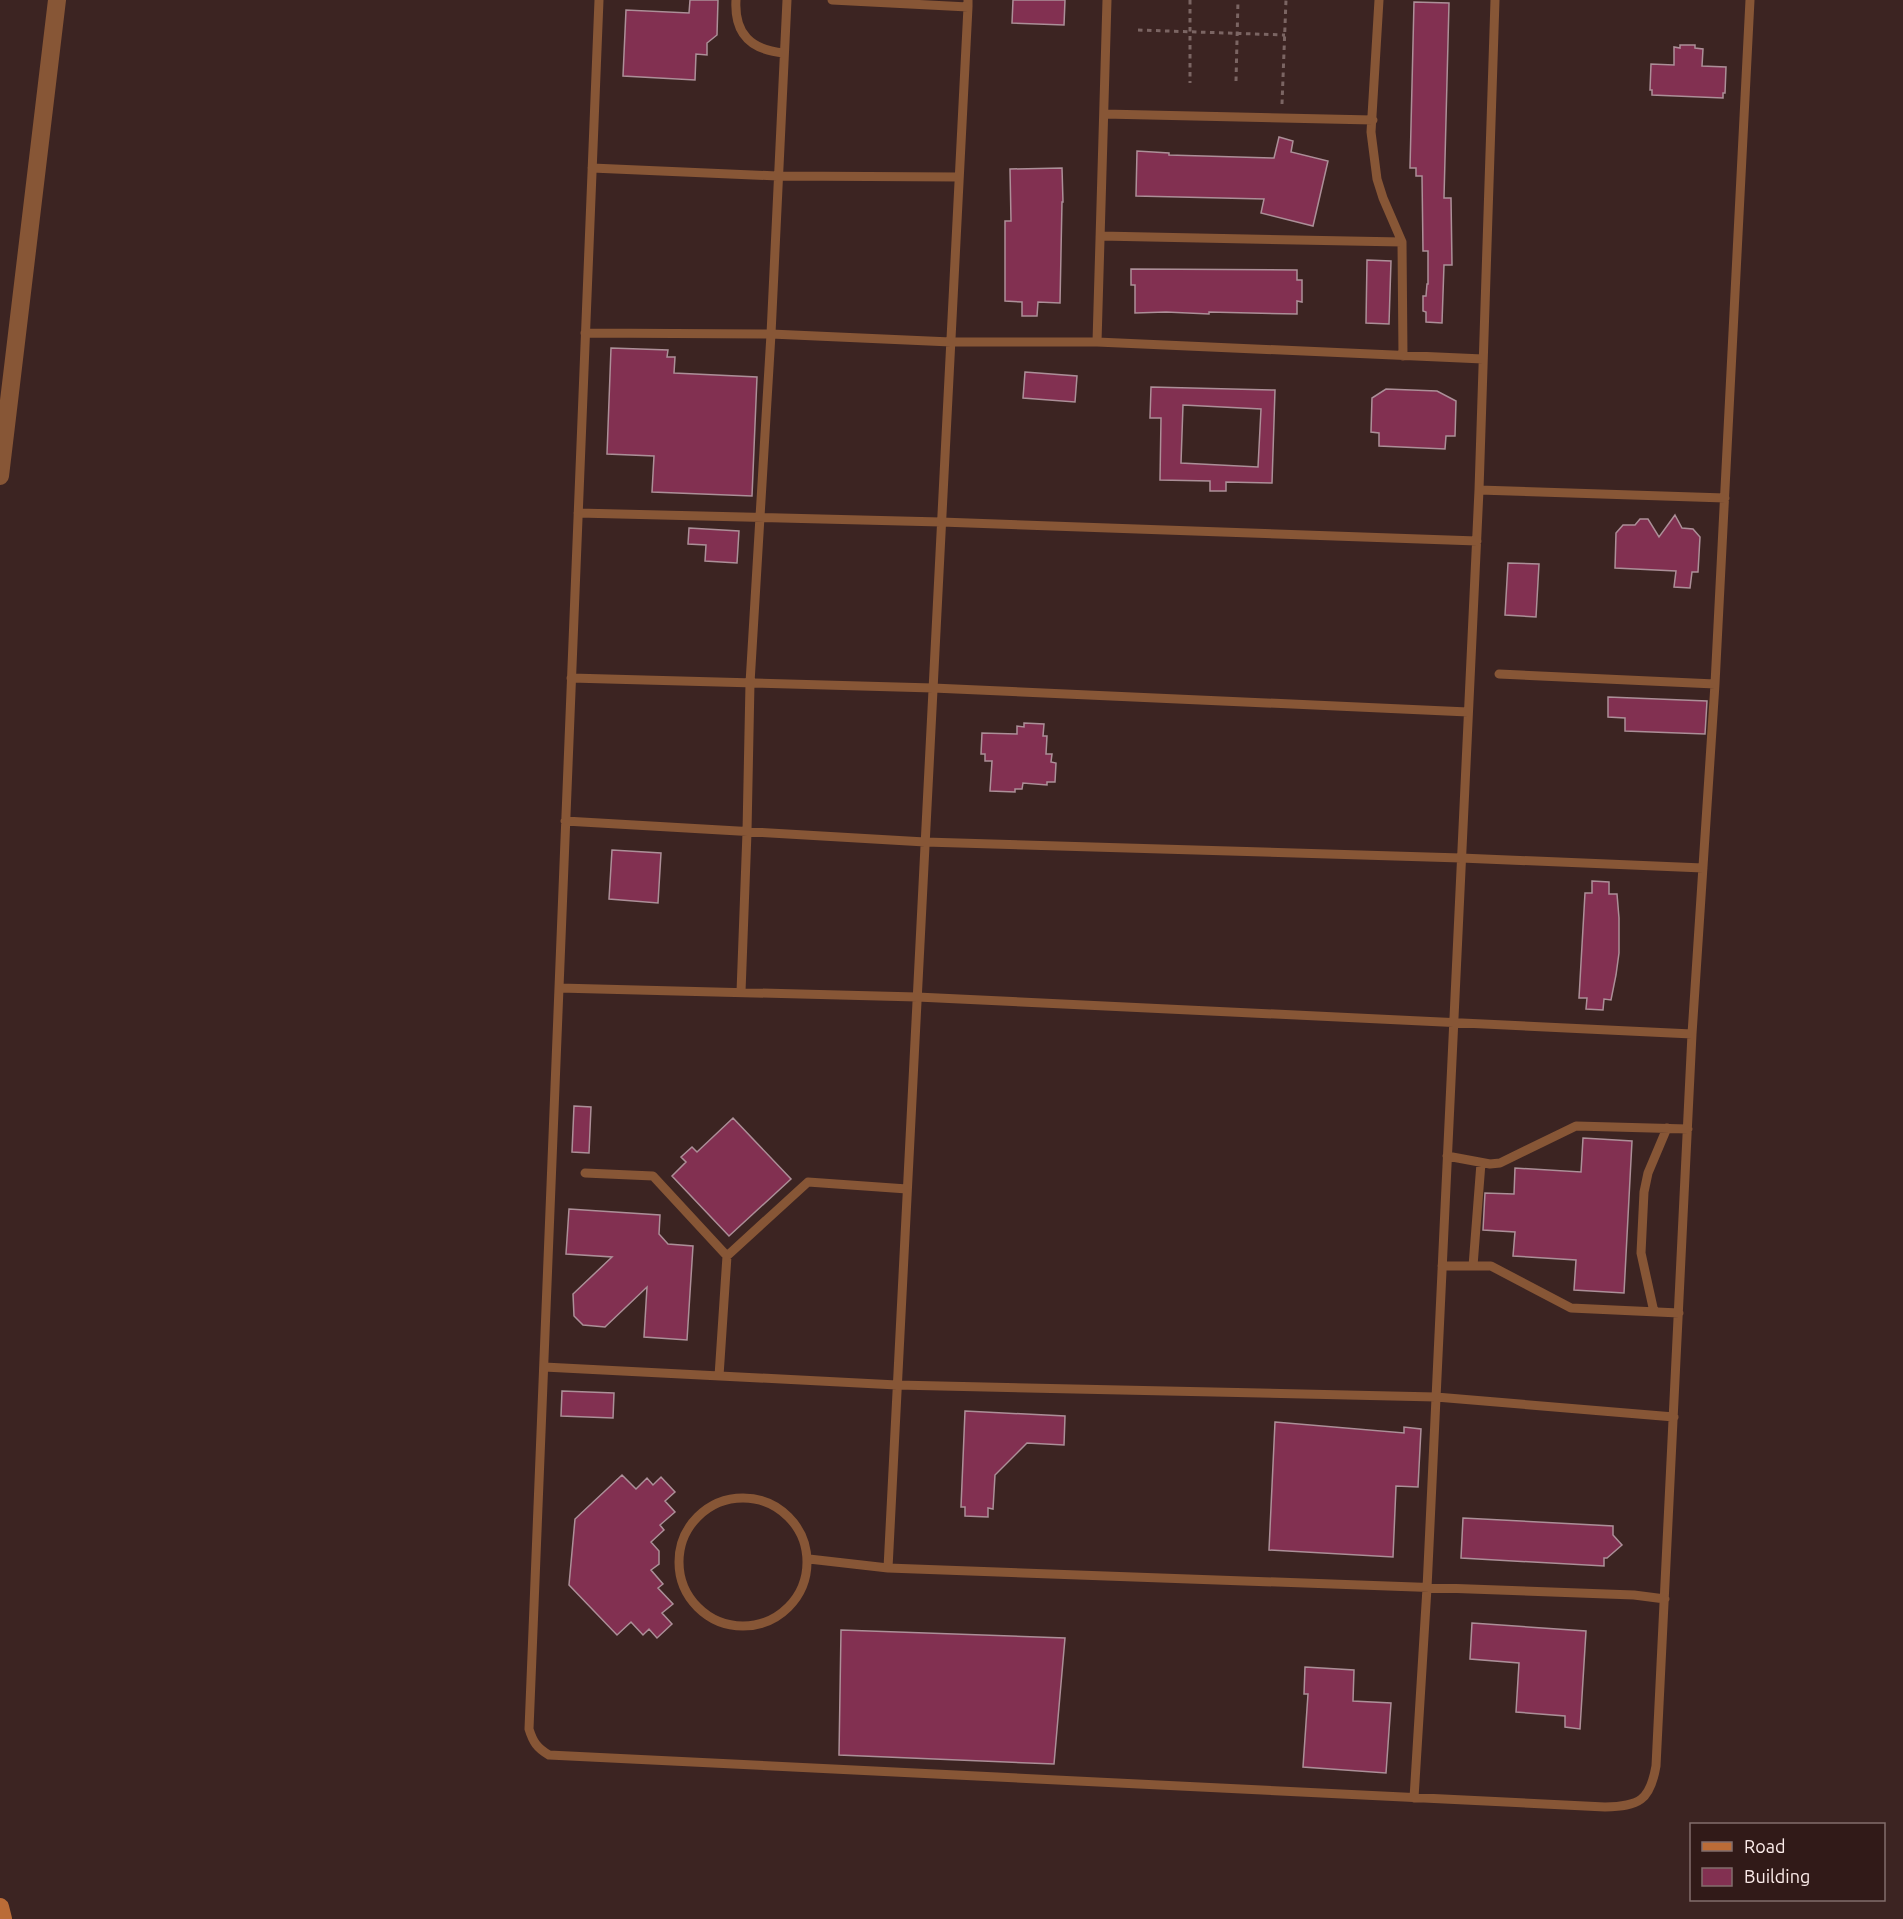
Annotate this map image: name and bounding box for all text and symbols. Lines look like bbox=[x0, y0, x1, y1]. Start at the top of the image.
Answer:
legend bbox=[1690, 1823, 1885, 1901]
text: Road bbox=[1744, 1836, 1786, 1856]
text: Building bbox=[1744, 1866, 1810, 1886]

